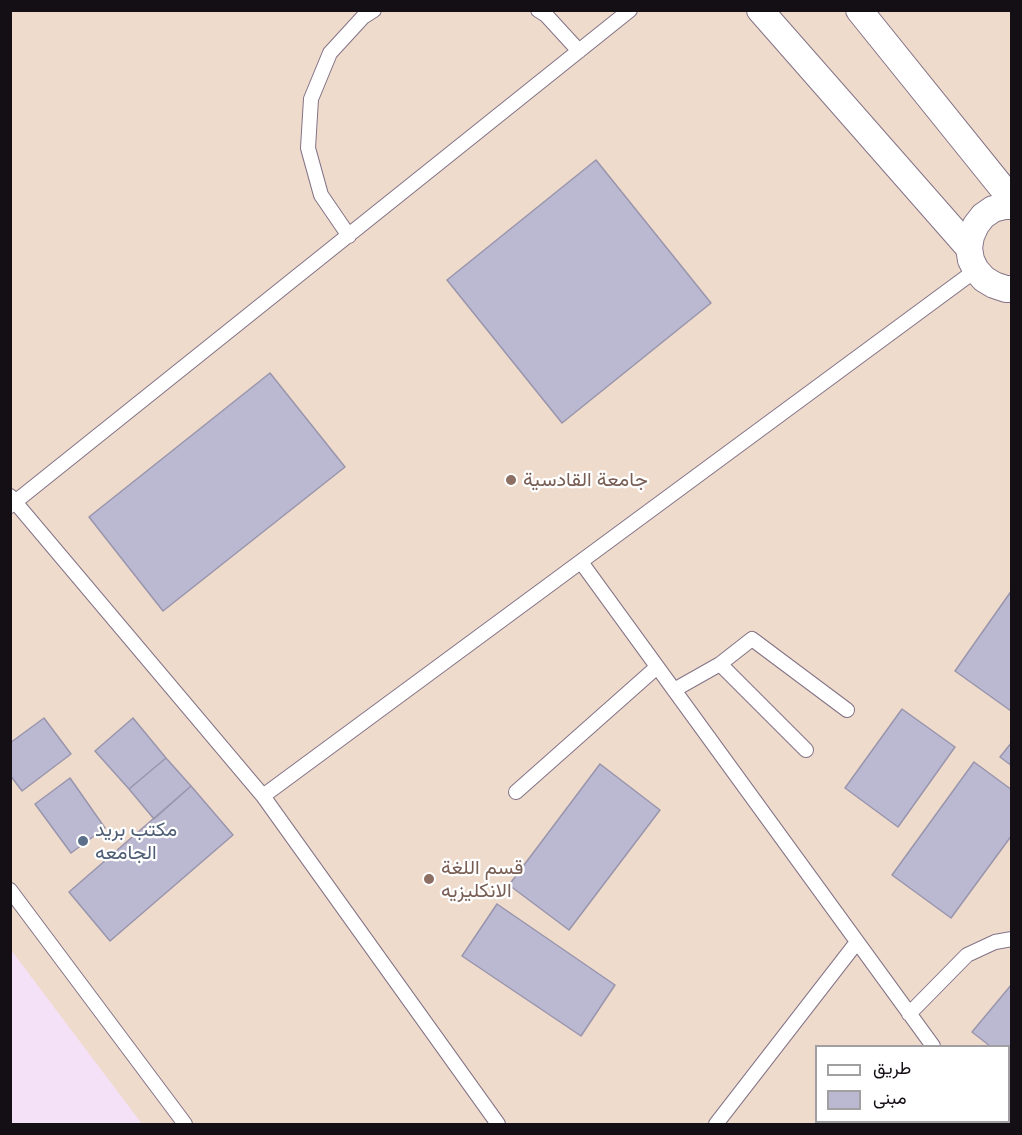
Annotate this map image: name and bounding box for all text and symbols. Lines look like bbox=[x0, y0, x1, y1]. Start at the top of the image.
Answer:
place label: جامعة القادسية bbox=[523, 468, 648, 492]
marker: جامعة القادسية bbox=[504, 473, 518, 487]
place label: مكتب بريد الجامعه bbox=[95, 818, 177, 865]
marker: مكتب بريد الجامعه bbox=[76, 834, 90, 848]
place label: قسم اللغة الانكليزيه bbox=[441, 856, 523, 903]
marker: قسم اللغة الانكليزيه bbox=[422, 872, 436, 886]
legend bbox=[815, 1045, 1010, 1123]
text: طريق bbox=[873, 1056, 911, 1078]
text: مبنى bbox=[873, 1086, 907, 1108]

